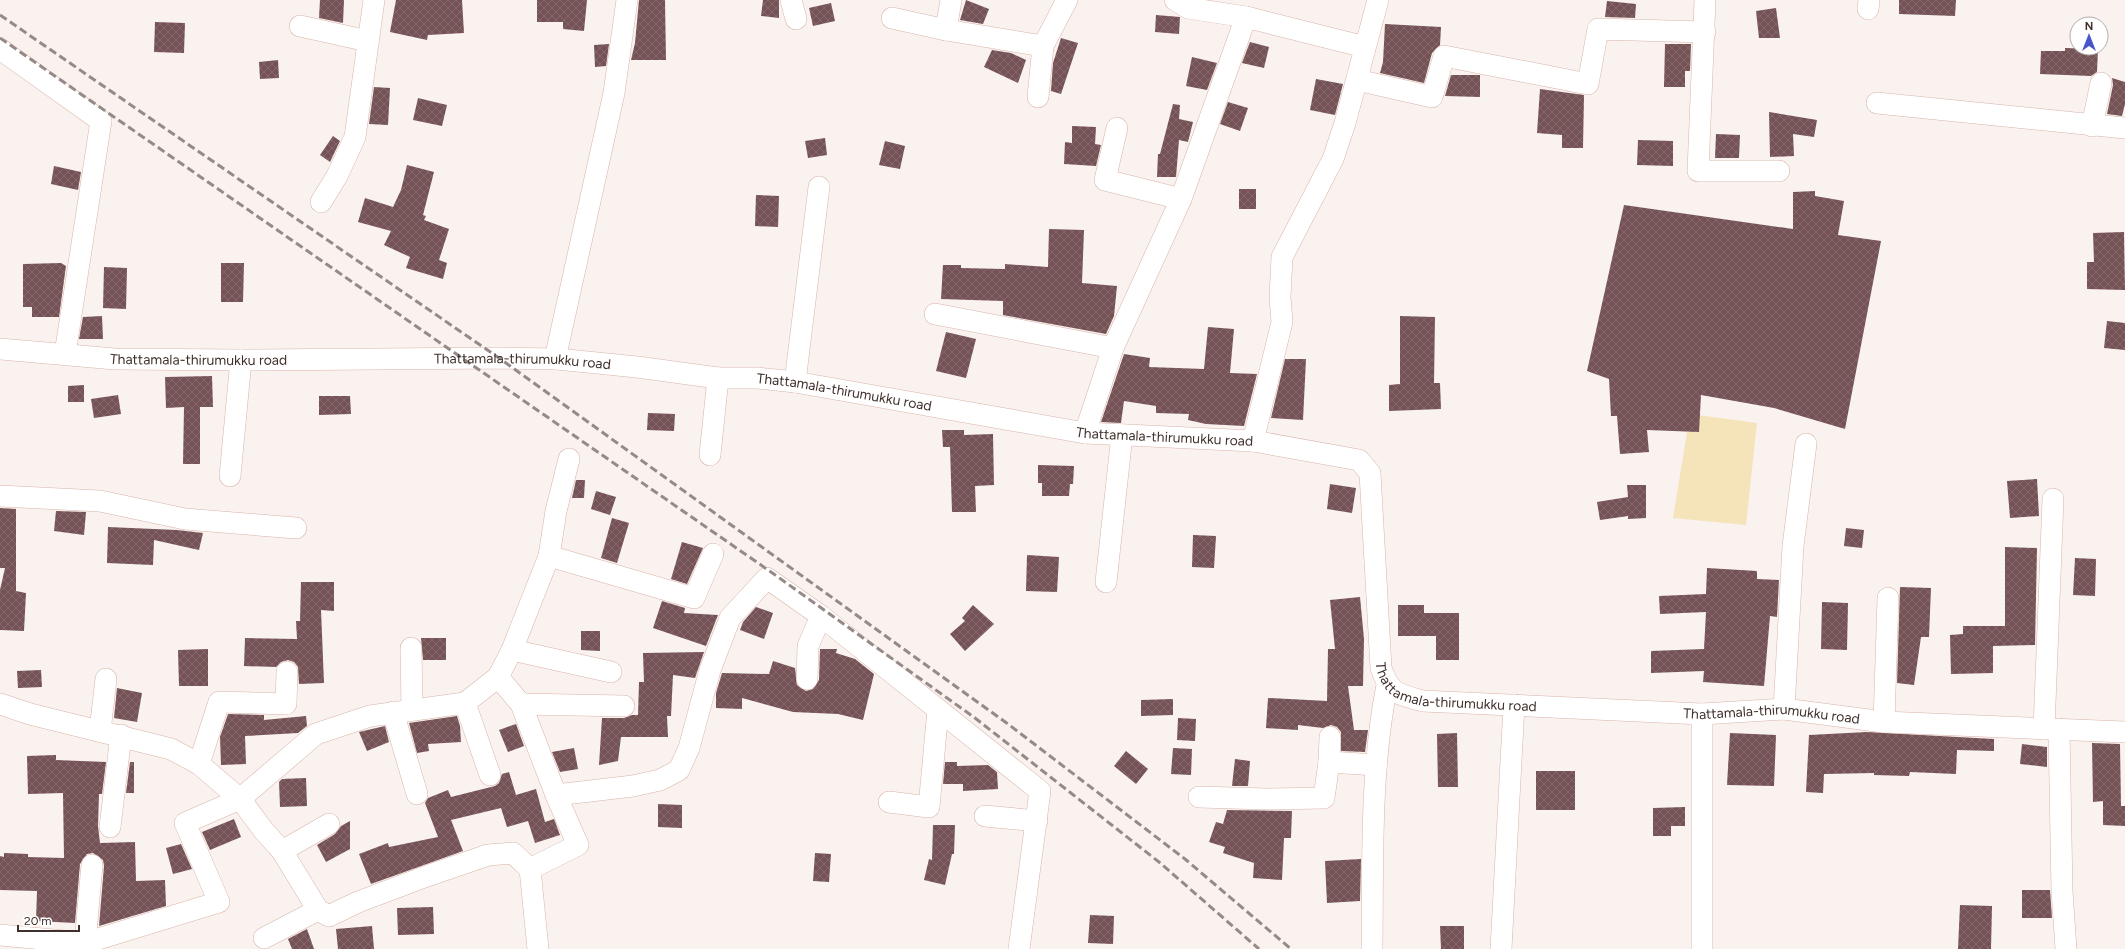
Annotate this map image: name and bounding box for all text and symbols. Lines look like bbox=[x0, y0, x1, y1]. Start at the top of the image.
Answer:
north arrow bbox=[2069, 16, 2109, 56]
text: N bbox=[2085, 20, 2093, 33]
street label: Thattamala-thirumukku road bbox=[434, 350, 612, 373]
street label: Thattamala-thirumukku road bbox=[109, 351, 287, 369]
street label: Thattamala-thirumukku road bbox=[756, 370, 933, 415]
street label: Thattamala-thirumukku road bbox=[1075, 424, 1254, 450]
street label: Thattamala-thirumukku road bbox=[1372, 661, 1537, 715]
street label: Thattamala-thirumukku road bbox=[1683, 701, 1861, 728]
scale bar bbox=[18, 907, 79, 933]
text: 20 m bbox=[24, 914, 52, 928]

